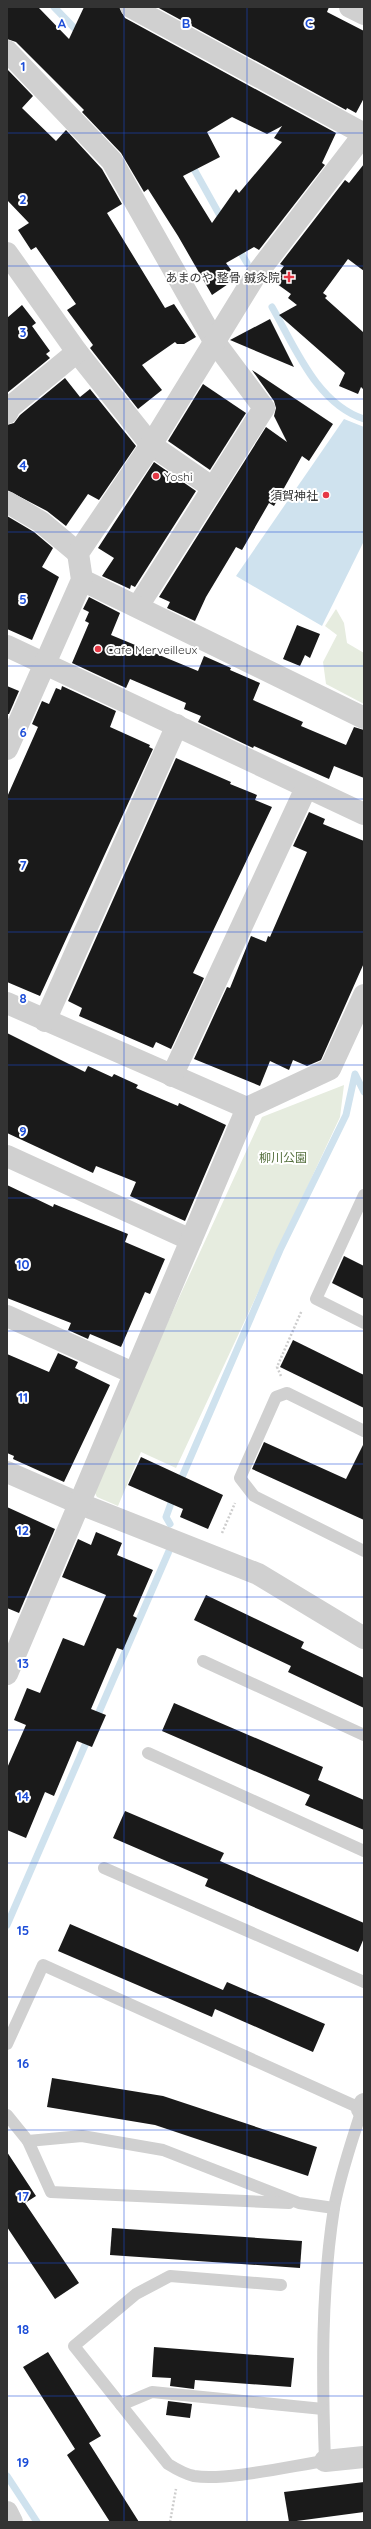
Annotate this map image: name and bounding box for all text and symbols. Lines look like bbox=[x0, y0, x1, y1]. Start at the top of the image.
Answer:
text: A bbox=[58, 15, 67, 31]
text: B bbox=[182, 15, 190, 31]
text: C bbox=[305, 15, 313, 31]
text: 1 bbox=[20, 58, 26, 74]
text: 2 bbox=[19, 191, 27, 207]
place label: あまのや 整骨 鍼灸院 bbox=[165, 270, 280, 285]
marker: あまのや 整骨 鍼灸院 bbox=[283, 271, 295, 283]
text: 3 bbox=[20, 324, 27, 340]
text: 4 bbox=[19, 457, 27, 473]
place label: Yoshi bbox=[164, 469, 192, 484]
marker: Yoshi bbox=[151, 471, 161, 481]
place label: 須賀神社 bbox=[270, 488, 318, 503]
marker: 須賀神社 bbox=[321, 490, 331, 500]
text: 5 bbox=[19, 591, 27, 607]
place label: Cafe Merveilleux bbox=[106, 642, 198, 657]
marker: Cafe Merveilleux bbox=[93, 644, 103, 654]
text: 6 bbox=[19, 724, 27, 740]
text: 7 bbox=[19, 857, 27, 873]
text: 8 bbox=[19, 990, 27, 1006]
text: 9 bbox=[19, 1123, 27, 1139]
park label: 柳川公園 bbox=[259, 1150, 307, 1165]
text: 10 bbox=[16, 1256, 30, 1272]
text: 11 bbox=[18, 1389, 28, 1405]
text: 12 bbox=[17, 1522, 29, 1538]
text: 13 bbox=[17, 1655, 29, 1671]
text: 14 bbox=[17, 1788, 30, 1804]
text: 15 bbox=[17, 1922, 29, 1938]
text: 16 bbox=[17, 2055, 29, 2071]
text: 17 bbox=[17, 2188, 29, 2204]
text: 18 bbox=[17, 2321, 29, 2337]
text: 19 bbox=[17, 2454, 29, 2470]

